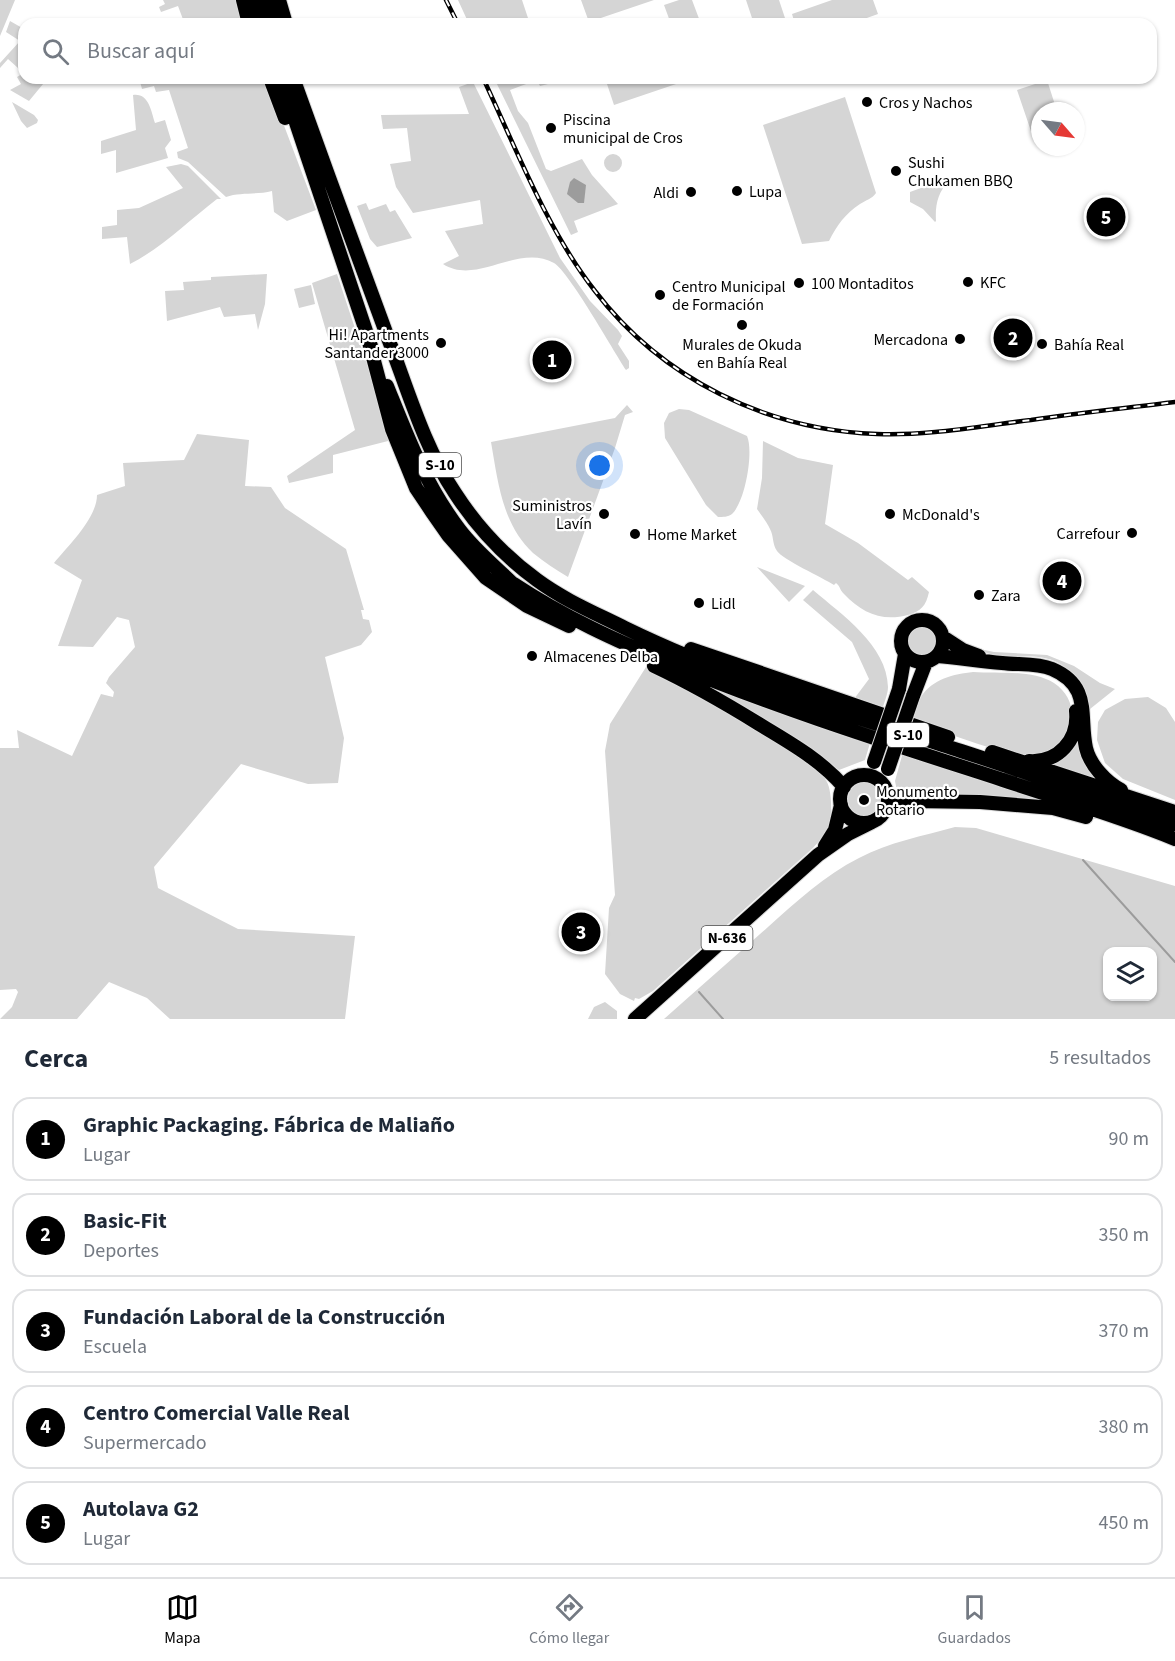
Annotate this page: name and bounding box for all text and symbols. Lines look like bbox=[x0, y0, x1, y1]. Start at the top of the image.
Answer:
search box bbox=[18, 18, 1157, 84]
icon: search bbox=[39, 35, 72, 68]
text: Buscar aquí bbox=[87, 35, 195, 67]
place label: Cros y Nachos bbox=[879, 92, 973, 114]
marker: Cros y Nachos bbox=[860, 95, 874, 109]
north arrow bbox=[1031, 102, 1085, 156]
place label: Piscina municipal de Cros bbox=[563, 109, 683, 149]
marker: Piscina municipal de Cros bbox=[544, 121, 558, 135]
place label: Sushi Chukamen BBQ bbox=[908, 152, 1013, 192]
marker: Sushi Chukamen BBQ bbox=[889, 164, 903, 178]
place label: Lupa bbox=[749, 181, 782, 203]
place label: Aldi bbox=[653, 182, 679, 204]
marker: Lupa bbox=[730, 184, 744, 198]
marker: Aldi bbox=[684, 185, 698, 199]
pin: 5 bbox=[1086, 194, 1126, 240]
place label: KFC bbox=[980, 272, 1006, 294]
place label: 100 Montaditos bbox=[811, 273, 914, 295]
marker: KFC bbox=[961, 275, 975, 289]
place label: Centro Municipal de Formación bbox=[672, 276, 786, 316]
marker: 100 Montaditos bbox=[792, 276, 806, 290]
marker: Centro Municipal de Formación bbox=[653, 288, 667, 302]
pin: 2 bbox=[994, 316, 1032, 360]
marker: Murales de Okuda en Bahía Real bbox=[735, 318, 749, 332]
place label: Hi! Apartments Santander 3000 bbox=[324, 324, 429, 364]
place label: Mercadona bbox=[873, 329, 948, 351]
marker: Mercadona bbox=[953, 332, 967, 346]
place label: Murales de Okuda en Bahía Real bbox=[682, 334, 802, 374]
place label: Bahía Real bbox=[1054, 334, 1124, 356]
marker: Hi! Apartments Santander 3000 bbox=[434, 336, 448, 350]
marker: Bahía Real bbox=[1035, 337, 1049, 351]
pin: 1 bbox=[532, 338, 572, 382]
your location bbox=[585, 451, 614, 480]
road number: S-10 bbox=[419, 453, 461, 477]
place label: Suministros Lavín bbox=[512, 495, 592, 535]
place label: McDonald's bbox=[902, 504, 980, 526]
marker: Suministros Lavín bbox=[597, 507, 611, 521]
marker: McDonald's bbox=[883, 507, 897, 521]
place label: Carrefour bbox=[1057, 523, 1120, 545]
place label: Home Market bbox=[647, 524, 737, 546]
marker: Carrefour bbox=[1125, 526, 1139, 540]
marker: Home Market bbox=[628, 527, 642, 541]
pin: 4 bbox=[1042, 558, 1082, 604]
place label: Zara bbox=[991, 585, 1021, 607]
marker: Zara bbox=[972, 588, 986, 602]
place label: Lidl bbox=[711, 593, 736, 615]
marker: Lidl bbox=[692, 596, 706, 610]
place label: Almacenes Delba bbox=[544, 646, 658, 668]
marker: Almacenes Delba bbox=[525, 649, 539, 663]
road number: S-10 bbox=[887, 723, 929, 747]
place label: Monumento Rotario bbox=[876, 781, 958, 821]
marker: Monumento Rotario bbox=[857, 793, 871, 807]
pin: 3 bbox=[562, 910, 600, 954]
road number: N-636 bbox=[702, 926, 752, 950]
map controls bbox=[1103, 947, 1157, 1001]
button: layers bbox=[1103, 947, 1157, 1001]
text: Cerca bbox=[24, 1040, 88, 1077]
text: 5 resultados bbox=[1049, 1044, 1151, 1072]
text: Graphic Packaging. Fábrica de Maliaño bbox=[83, 1109, 455, 1141]
text: 1 bbox=[40, 1125, 51, 1153]
text: 90 m bbox=[1109, 1125, 1149, 1153]
text: Lugar bbox=[83, 1141, 130, 1169]
text: Basic-Fit bbox=[83, 1205, 167, 1237]
text: 2 bbox=[40, 1221, 51, 1249]
text: 350 m bbox=[1099, 1221, 1149, 1249]
text: Deportes bbox=[83, 1237, 159, 1265]
text: Fundación Laboral de la Construcción bbox=[83, 1301, 445, 1333]
text: 3 bbox=[40, 1317, 51, 1345]
text: 370 m bbox=[1099, 1317, 1149, 1345]
text: Escuela bbox=[83, 1333, 147, 1361]
text: Centro Comercial Valle Real bbox=[83, 1397, 350, 1429]
text: 4 bbox=[40, 1413, 51, 1441]
text: 380 m bbox=[1099, 1413, 1149, 1441]
text: Supermercado bbox=[83, 1429, 207, 1457]
text: Autolava G2 bbox=[83, 1493, 199, 1525]
text: 5 bbox=[40, 1509, 51, 1537]
text: 450 m bbox=[1099, 1509, 1149, 1537]
text: Lugar bbox=[83, 1525, 130, 1553]
tab: Mapa bbox=[164, 1591, 201, 1649]
tab: Cómo llegar bbox=[529, 1591, 609, 1649]
tab: Guardados bbox=[938, 1591, 1011, 1649]

